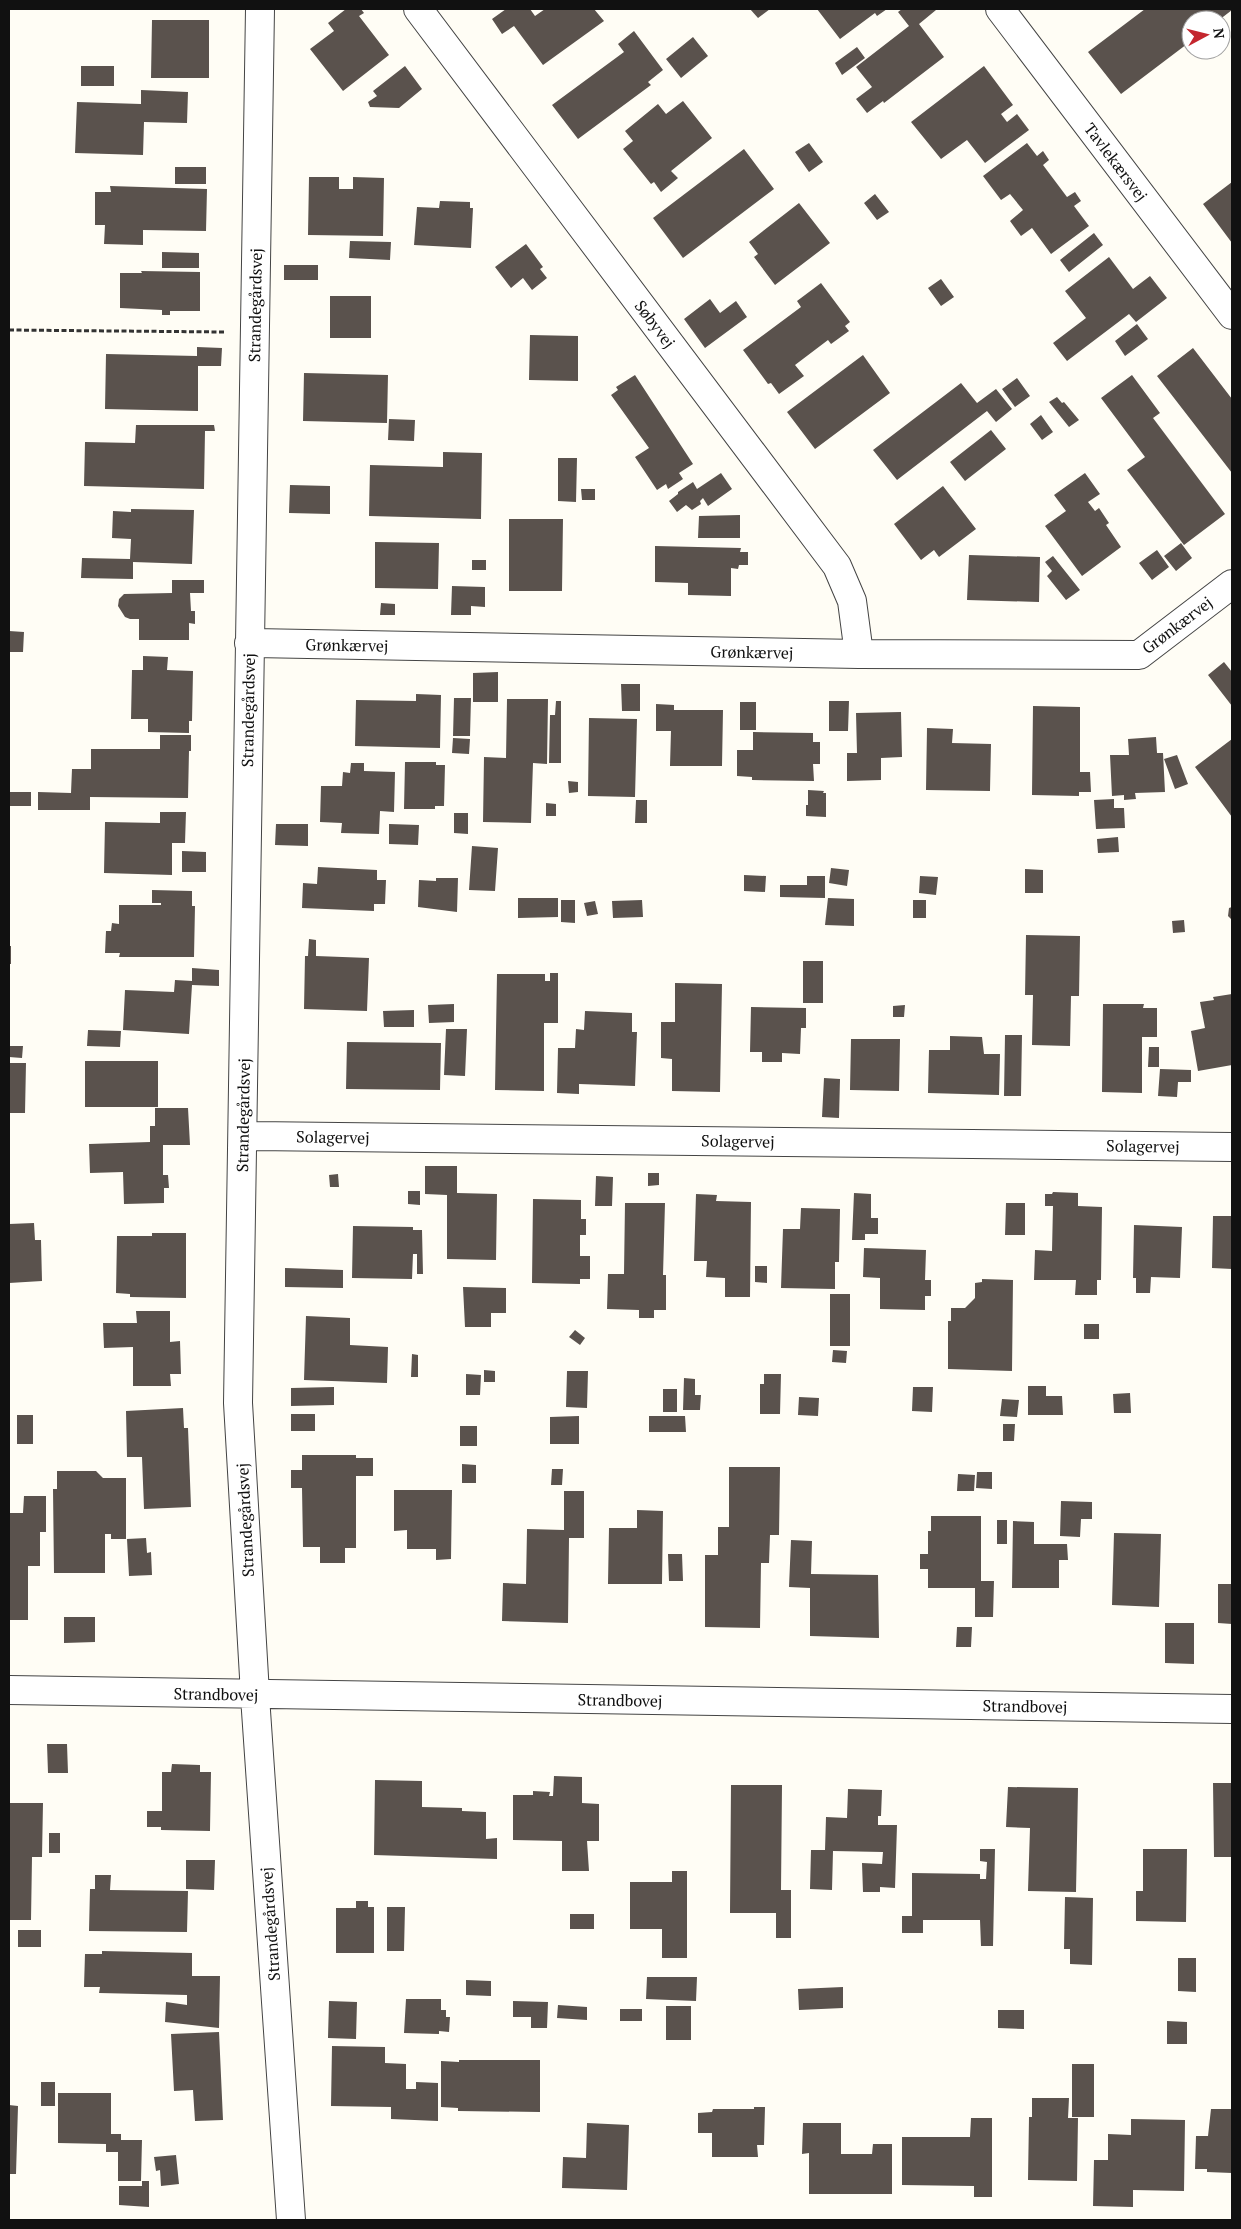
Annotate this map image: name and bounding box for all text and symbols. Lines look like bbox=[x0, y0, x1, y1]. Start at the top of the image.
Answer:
north arrow bbox=[1181, 10, 1231, 60]
text: N bbox=[1209, 27, 1230, 40]
street label: Tavlekærsvej bbox=[1079, 118, 1153, 206]
street label: Strandegårdsvej bbox=[243, 248, 267, 362]
street label: Søbyvej bbox=[630, 295, 680, 353]
street label: Grønkærvej bbox=[1137, 591, 1217, 659]
street label: Grønkærvej bbox=[305, 633, 389, 657]
street label: Grønkærvej bbox=[710, 640, 794, 664]
street label: Strandegårdsvej bbox=[236, 653, 260, 767]
street label: Strandegårdsvej bbox=[231, 1058, 255, 1172]
street label: Solagervej bbox=[296, 1125, 370, 1149]
street label: Solagervej bbox=[701, 1129, 775, 1153]
street label: Solagervej bbox=[1106, 1134, 1180, 1158]
street label: Strandegårdsvej bbox=[231, 1462, 259, 1578]
street label: Strandbovej bbox=[173, 1682, 259, 1706]
street label: Strandbovej bbox=[577, 1688, 663, 1712]
street label: Strandbovej bbox=[982, 1694, 1068, 1718]
street label: Strandegårdsvej bbox=[255, 1866, 285, 1982]

